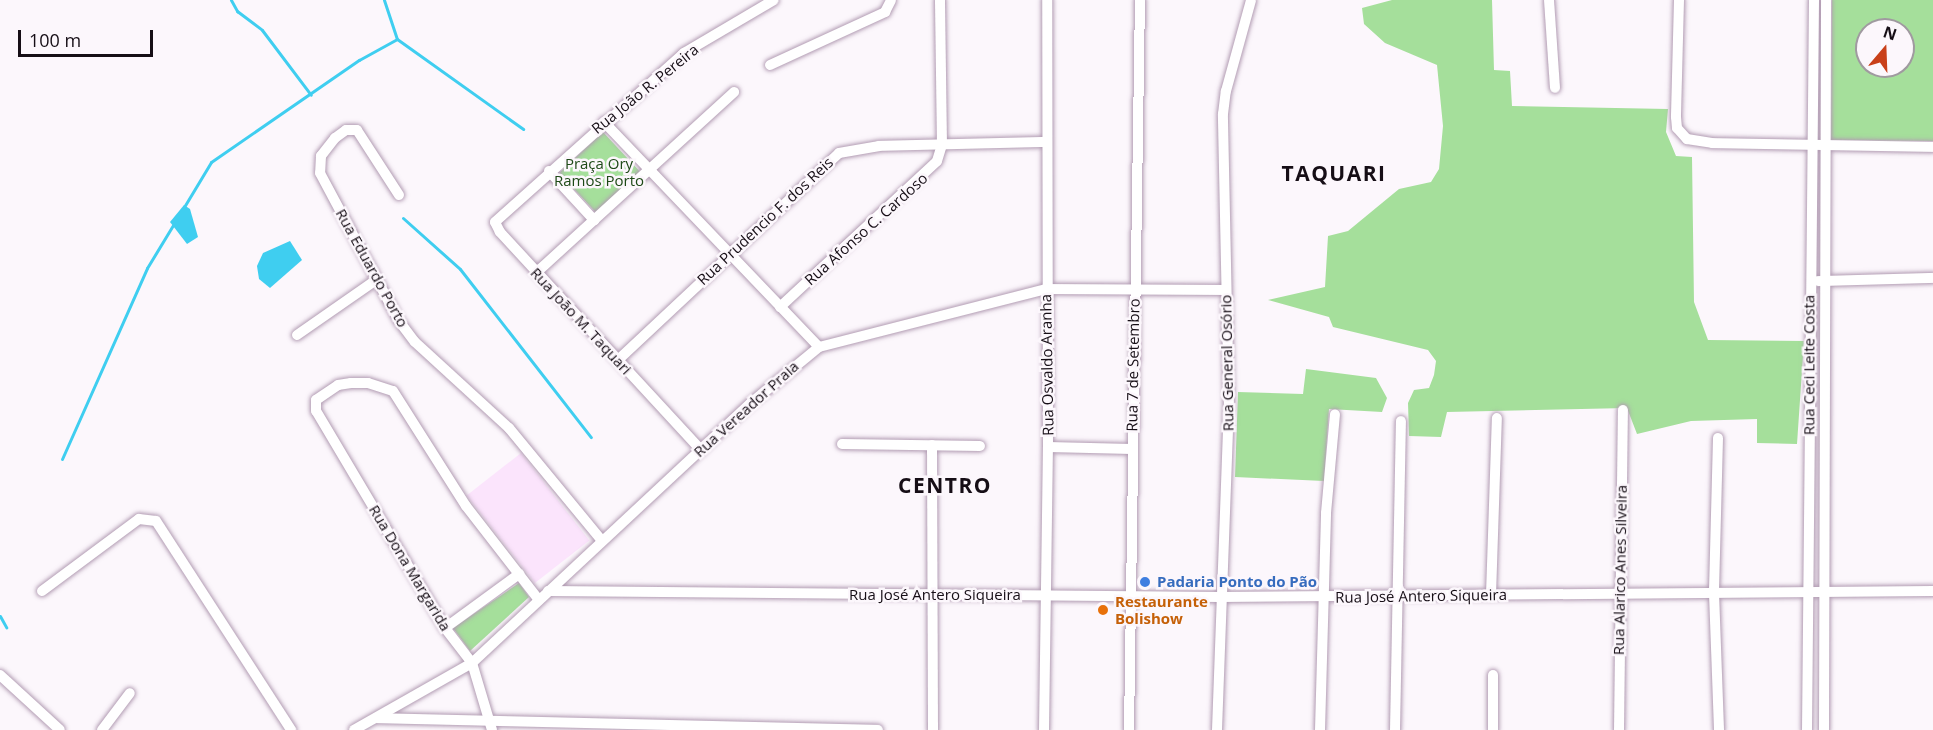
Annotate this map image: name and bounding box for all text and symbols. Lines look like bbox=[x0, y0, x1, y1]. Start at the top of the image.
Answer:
scale bar bbox=[21, 18, 156, 56]
north arrow bbox=[1855, 18, 1915, 78]
text: N bbox=[1880, 20, 1900, 45]
text: 100 m bbox=[29, 28, 81, 52]
street label: Rua João R. Pereira bbox=[588, 40, 702, 138]
street label: Rua Prudencio F. dos Reis bbox=[693, 153, 837, 289]
park label: Praça Ory Ramos Porto bbox=[554, 154, 644, 189]
district label: TAQUARI bbox=[1281, 160, 1387, 186]
street label: Rua Afonso C. Cardoso bbox=[801, 169, 931, 289]
street label: Rua Eduardo Porto bbox=[332, 206, 412, 330]
street label: Rua João M. Taquari bbox=[527, 264, 635, 378]
street label: Rua Osvaldo Aranha bbox=[1037, 294, 1057, 436]
street label: Rua General Osório bbox=[1217, 295, 1237, 431]
street label: Rua Ceci Leite Costa bbox=[1800, 295, 1818, 435]
street label: Rua 7 de Setembro bbox=[1123, 298, 1143, 432]
street label: Rua Vereador Praia bbox=[690, 357, 802, 461]
district label: CENTRO bbox=[898, 472, 992, 498]
street label: Rua Alarico Anes Silveira bbox=[1610, 485, 1630, 655]
street label: Rua Dona Margarida bbox=[365, 502, 455, 634]
place label: Padaria Ponto do Pão bbox=[1157, 573, 1317, 591]
marker: Padaria Ponto do Pão bbox=[1138, 575, 1152, 589]
street label: Rua José Antero Siqueira bbox=[849, 586, 1021, 604]
street label: Rua José Antero Siqueira bbox=[1335, 586, 1507, 606]
place label: Restaurante Bolishow bbox=[1115, 592, 1208, 627]
marker: Restaurante Bolishow bbox=[1096, 603, 1110, 617]

